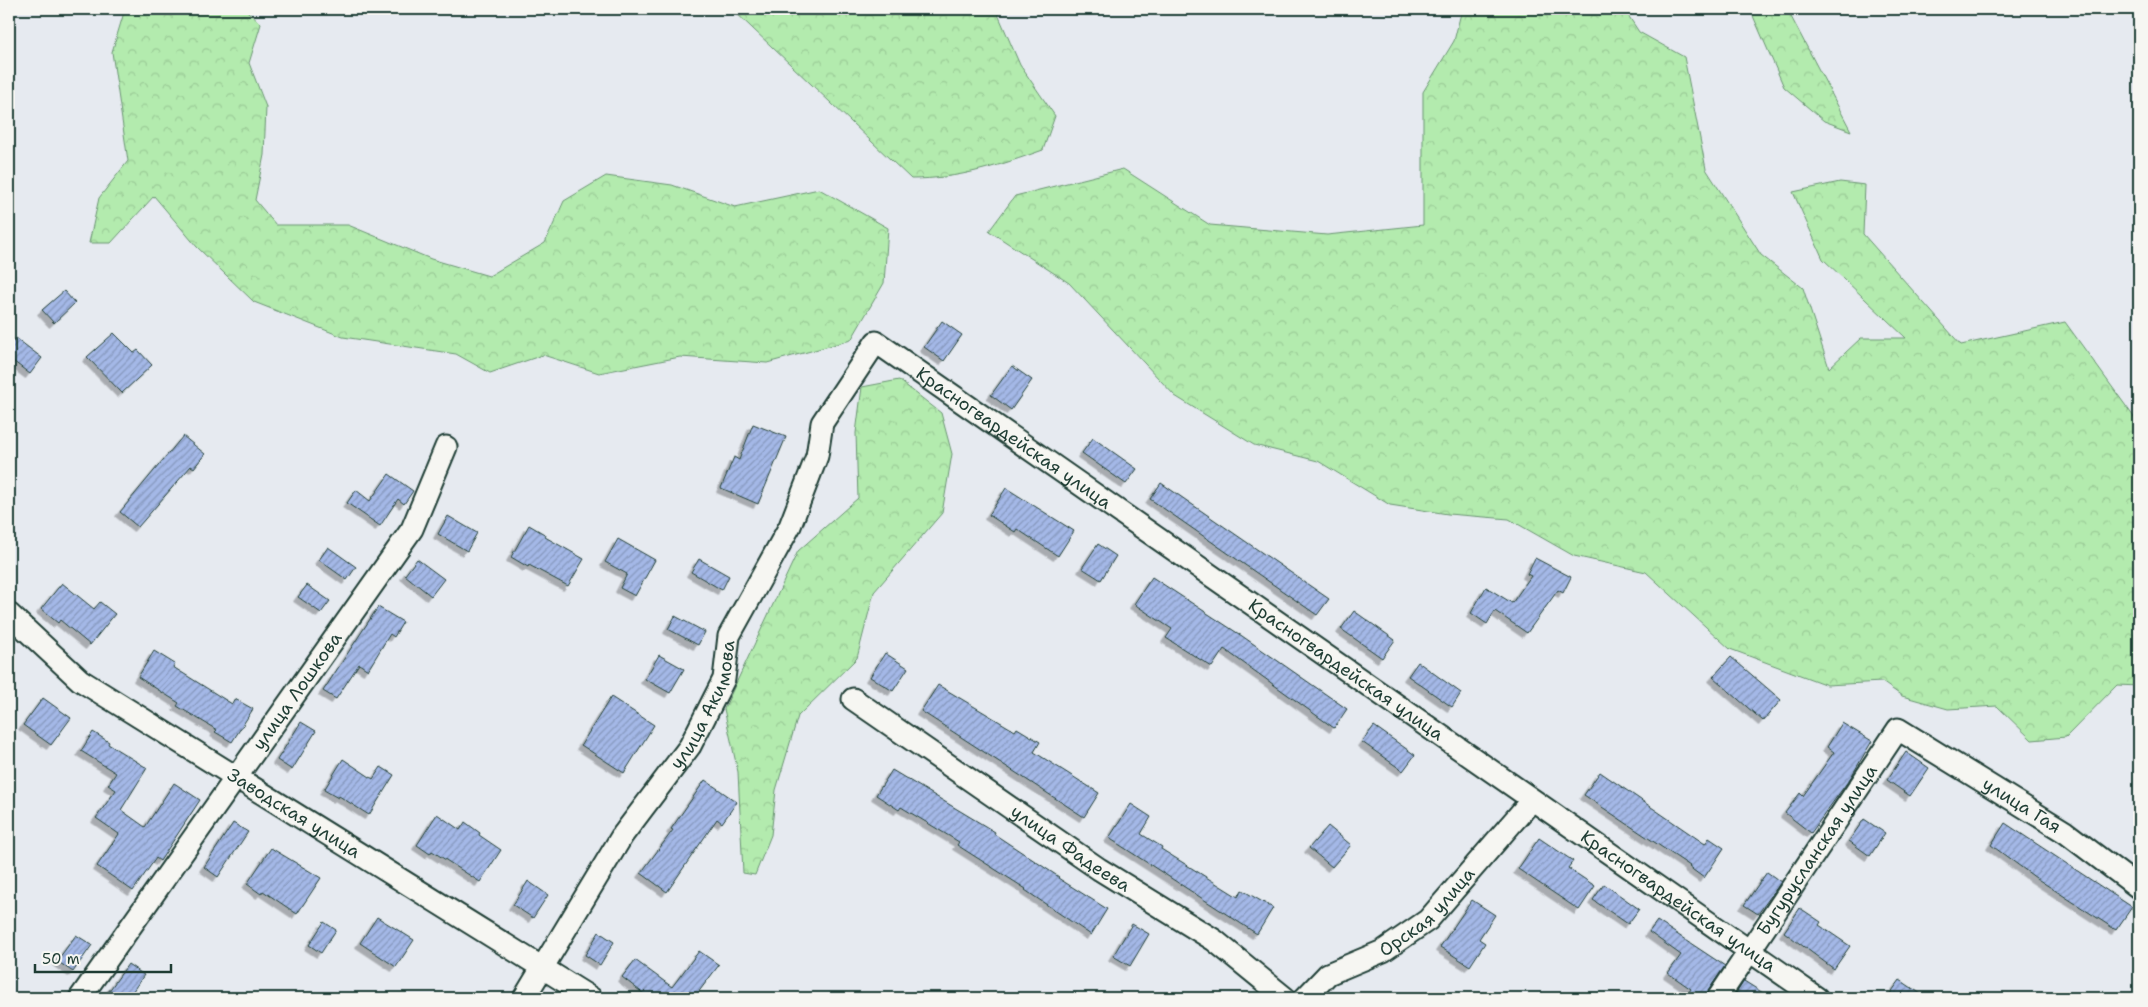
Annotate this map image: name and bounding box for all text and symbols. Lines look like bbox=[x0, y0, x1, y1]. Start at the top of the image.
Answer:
street label: Красногвардейская улица bbox=[911, 362, 1116, 514]
street label: Красногвардейская улица bbox=[1244, 593, 1448, 746]
street label: улица Лошкова bbox=[247, 627, 347, 755]
street label: улица Акимова bbox=[665, 639, 740, 774]
street label: Бугурусланская улица bbox=[1751, 760, 1883, 940]
street label: Заводская улица bbox=[223, 763, 365, 864]
street label: улица Гая bbox=[1978, 772, 2066, 839]
street label: улица Фадеева bbox=[1006, 800, 1135, 897]
street label: Красногвардейская улица bbox=[1576, 825, 1781, 978]
street label: Орская улица bbox=[1374, 862, 1480, 962]
scale bar bbox=[35, 942, 171, 974]
text: 50 m bbox=[42, 949, 80, 969]

